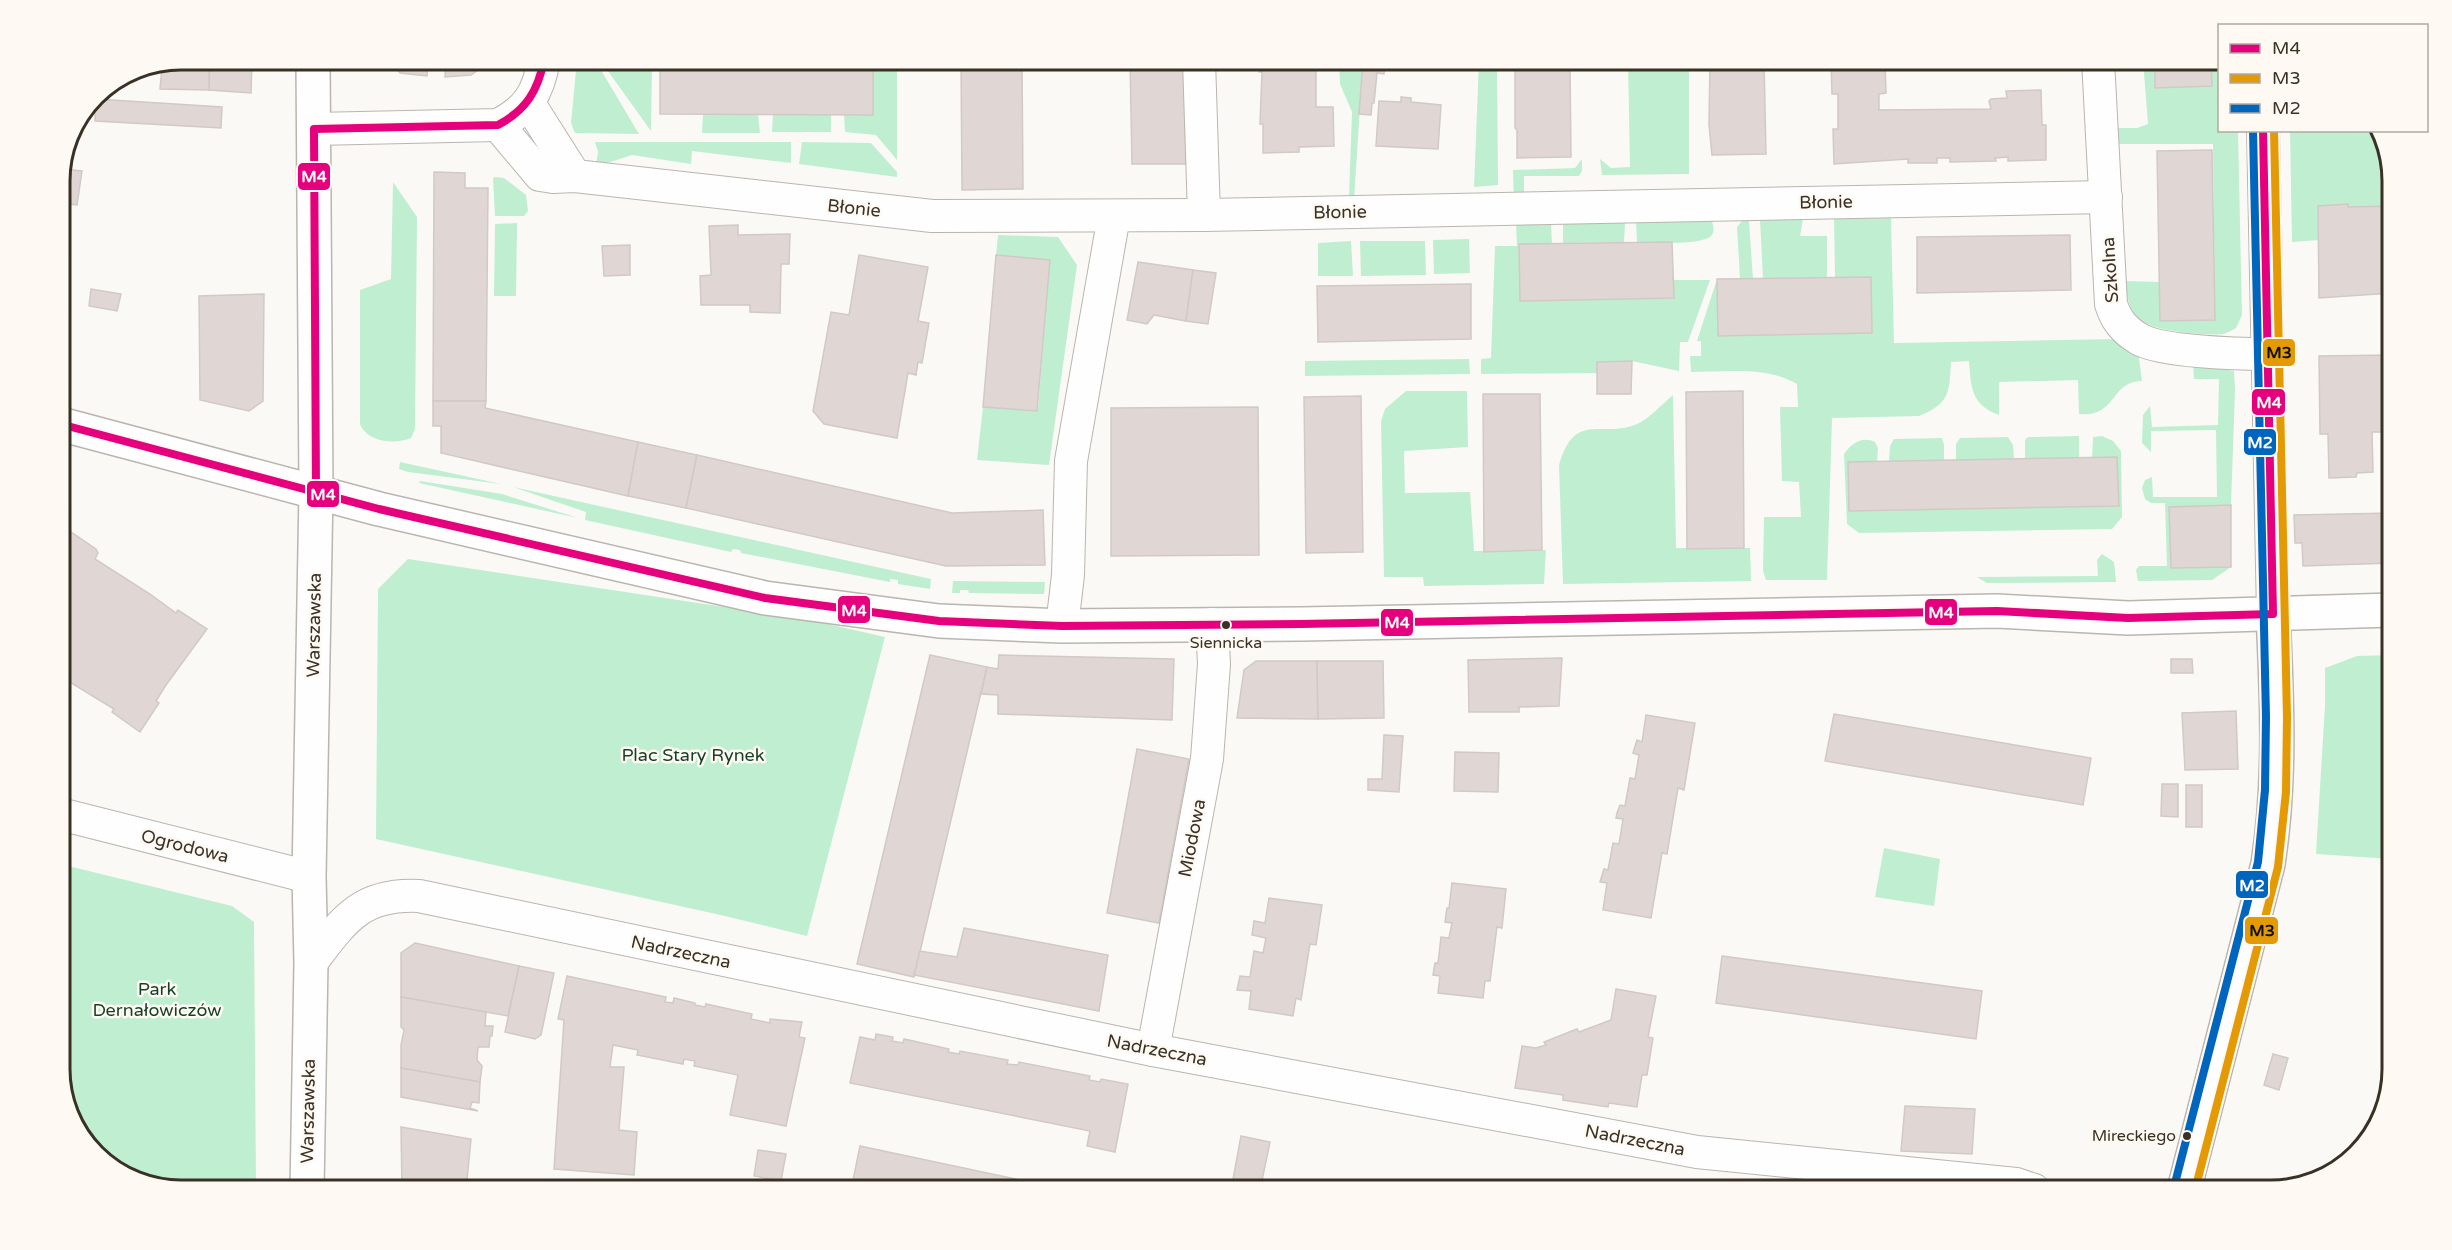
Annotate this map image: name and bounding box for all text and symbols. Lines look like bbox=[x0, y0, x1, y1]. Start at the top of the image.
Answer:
legend bbox=[2218, 24, 2428, 132]
text: M4 bbox=[2272, 37, 2301, 59]
text: M3 bbox=[2272, 67, 2301, 89]
text: M2 bbox=[2272, 97, 2301, 119]
line badge: M4 bbox=[297, 162, 331, 191]
text: M4 bbox=[301, 167, 327, 187]
street label: Błonie bbox=[1799, 191, 1853, 213]
street label: Błonie bbox=[826, 194, 882, 222]
street label: Błonie bbox=[1313, 201, 1367, 223]
street label: Szkolna bbox=[2097, 236, 2123, 304]
line badge: M3 bbox=[2262, 338, 2296, 367]
text: M3 bbox=[2266, 343, 2292, 363]
line badge: M4 bbox=[2251, 388, 2286, 416]
text: M4 bbox=[2256, 393, 2282, 413]
line badge: M2 bbox=[2243, 428, 2277, 456]
text: M2 bbox=[2247, 433, 2273, 453]
line badge: M4 bbox=[306, 480, 340, 508]
text: M4 bbox=[310, 485, 336, 505]
street label: Warszawska bbox=[302, 572, 326, 678]
line badge: M4 bbox=[837, 595, 871, 624]
line badge: M4 bbox=[1924, 598, 1958, 626]
text: M4 bbox=[841, 601, 867, 621]
text: M4 bbox=[1928, 603, 1954, 623]
line badge: M4 bbox=[1380, 608, 1414, 637]
text: M4 bbox=[1384, 613, 1410, 633]
marker: Siennicka bbox=[1220, 619, 1232, 631]
place label: Siennicka bbox=[1190, 633, 1262, 653]
park label: Plac Stary Rynek bbox=[621, 744, 765, 766]
street label: Miodowa bbox=[1174, 797, 1210, 879]
street label: Ogrodowa bbox=[139, 824, 231, 868]
line badge: M2 bbox=[2235, 870, 2269, 899]
text: M2 bbox=[2239, 876, 2265, 896]
line badge: M3 bbox=[2244, 916, 2279, 945]
text: M3 bbox=[2249, 921, 2275, 941]
street label: Nadrzeczna bbox=[629, 931, 733, 973]
park label: Park Dernałowiczów bbox=[92, 978, 222, 1021]
street label: Nadrzeczna bbox=[1105, 1030, 1209, 1070]
street label: Warszawska bbox=[296, 1058, 320, 1164]
street label: Nadrzeczna bbox=[1583, 1120, 1687, 1160]
place label: Mireckiego bbox=[2092, 1126, 2176, 1146]
marker: Mireckiego bbox=[2181, 1130, 2193, 1142]

